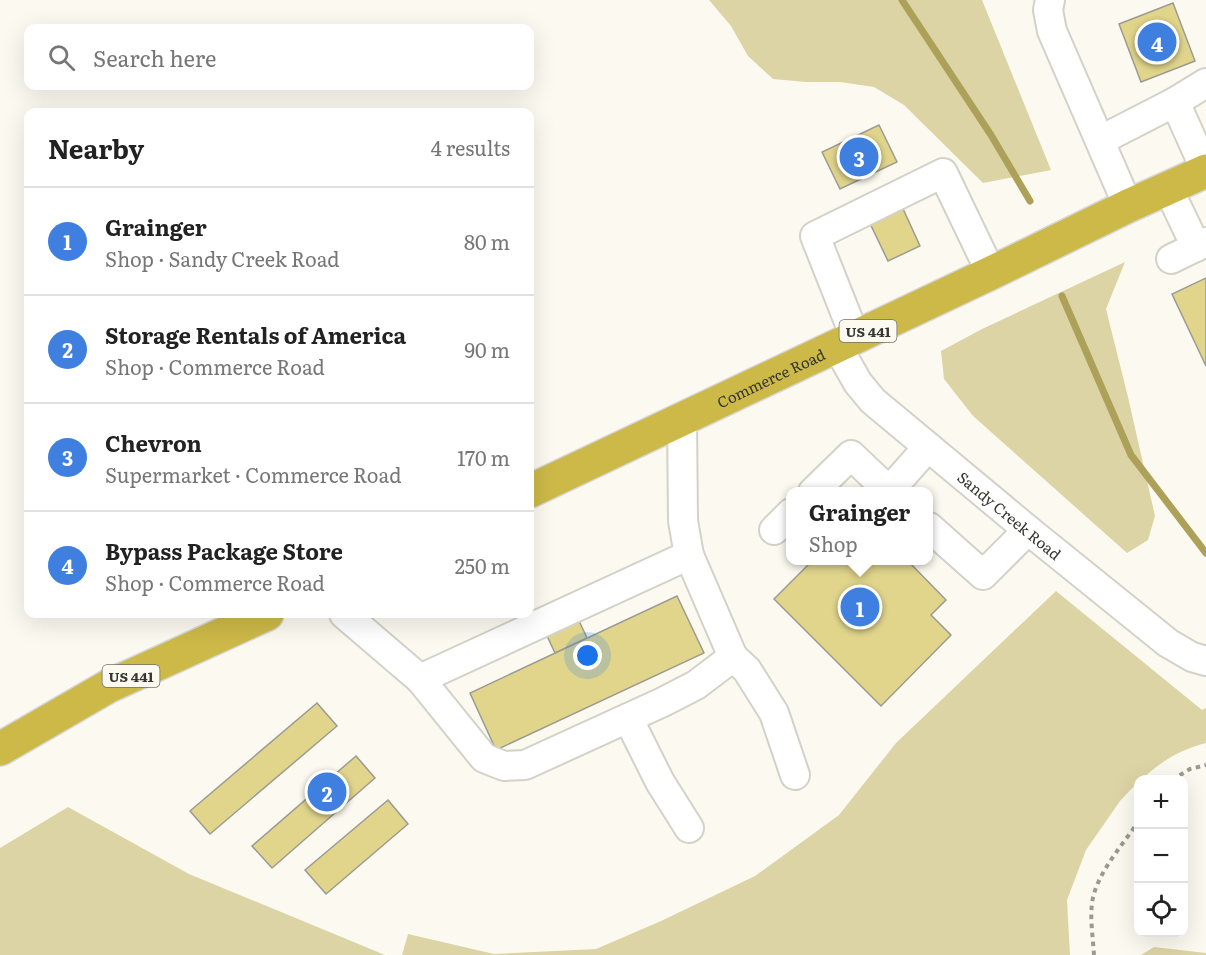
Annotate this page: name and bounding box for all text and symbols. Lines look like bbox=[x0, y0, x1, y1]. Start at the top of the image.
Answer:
pin: 4 bbox=[1138, 20, 1176, 64]
search box bbox=[24, 24, 534, 90]
icon: search bbox=[45, 41, 78, 74]
text: Search here bbox=[93, 41, 216, 74]
text: Nearby bbox=[48, 128, 144, 167]
text: 4 results bbox=[431, 132, 510, 162]
pin: 3 bbox=[840, 134, 878, 180]
text: Grainger bbox=[105, 210, 207, 243]
text: 1 bbox=[63, 226, 72, 256]
text: 80 m bbox=[464, 226, 510, 256]
text: Shop · Sandy Creek Road bbox=[105, 243, 340, 273]
text: Storage Rentals of America bbox=[105, 318, 406, 351]
road number: US 441 bbox=[840, 320, 896, 342]
text: 2 bbox=[62, 334, 73, 364]
text: 90 m bbox=[465, 334, 510, 364]
street label: Commerce Road bbox=[713, 342, 828, 413]
text: Shop · Commerce Road bbox=[105, 351, 325, 381]
text: Chevron bbox=[105, 426, 202, 459]
text: 3 bbox=[62, 442, 73, 472]
text: 170 m bbox=[457, 442, 510, 472]
text: Supermarket · Commerce Road bbox=[105, 459, 401, 489]
street label: Sandy Creek Road bbox=[953, 465, 1067, 564]
popup bbox=[786, 487, 933, 565]
text: Grainger bbox=[809, 495, 910, 528]
text: Shop bbox=[809, 528, 858, 558]
text: Bypass Package Store bbox=[105, 534, 343, 567]
text: 4 bbox=[61, 550, 74, 580]
text: 250 m bbox=[455, 550, 510, 580]
text: Shop · Commerce Road bbox=[105, 567, 325, 597]
pin: 1 bbox=[840, 584, 880, 630]
your location bbox=[573, 641, 602, 670]
road number: US 441 bbox=[102, 665, 160, 687]
pin: 2 bbox=[308, 770, 346, 814]
map controls bbox=[1134, 775, 1188, 937]
button: + bbox=[1134, 775, 1188, 829]
button: − bbox=[1134, 829, 1188, 883]
button: locate bbox=[1134, 883, 1188, 937]

